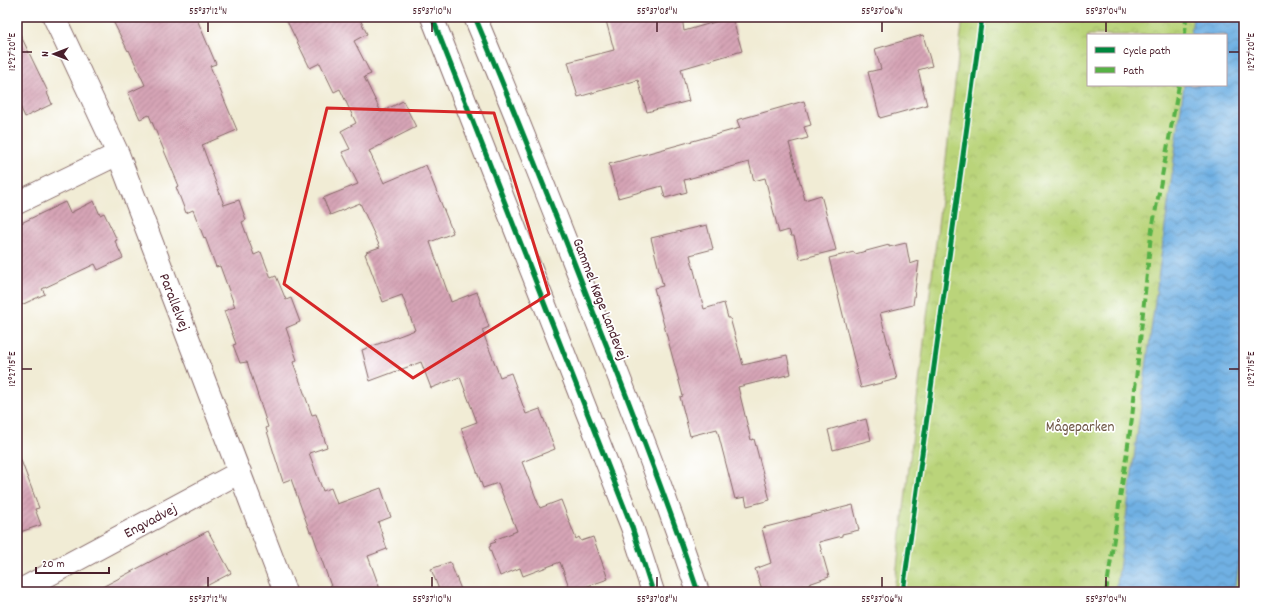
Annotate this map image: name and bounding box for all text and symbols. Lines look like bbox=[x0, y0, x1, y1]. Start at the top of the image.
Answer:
text: 55°37'12"N bbox=[189, 5, 227, 19]
text: 55°37'10"N bbox=[413, 5, 451, 19]
text: 55°37'08"N bbox=[637, 5, 677, 19]
text: 55°37'06"N bbox=[861, 5, 903, 19]
text: 55°37'04"N bbox=[1086, 5, 1126, 19]
text: 12°27'20"E bbox=[6, 33, 20, 71]
text: 12°27'20"E bbox=[1245, 33, 1259, 71]
north arrow bbox=[34, 34, 74, 74]
legend bbox=[1087, 34, 1227, 86]
text: Cycle path bbox=[1123, 43, 1171, 60]
text: N bbox=[38, 51, 54, 57]
text: Path bbox=[1123, 63, 1144, 80]
street label: Gammel Køge Landevej bbox=[566, 235, 633, 364]
street label: Parallelvej bbox=[152, 271, 194, 335]
text: 12°27'15"E bbox=[6, 351, 20, 386]
text: 12°27'15"E bbox=[1245, 351, 1259, 386]
park label: Mågeparken bbox=[1046, 417, 1114, 439]
street label: Engvadvej bbox=[120, 499, 182, 545]
scale bar bbox=[36, 549, 109, 575]
text: 20 m bbox=[42, 556, 65, 573]
text: 55°37'12"N bbox=[189, 593, 227, 607]
text: 55°37'10"N bbox=[413, 593, 451, 607]
text: 55°37'08"N bbox=[637, 593, 677, 607]
text: 55°37'06"N bbox=[861, 593, 903, 607]
text: 55°37'04"N bbox=[1086, 593, 1126, 607]

